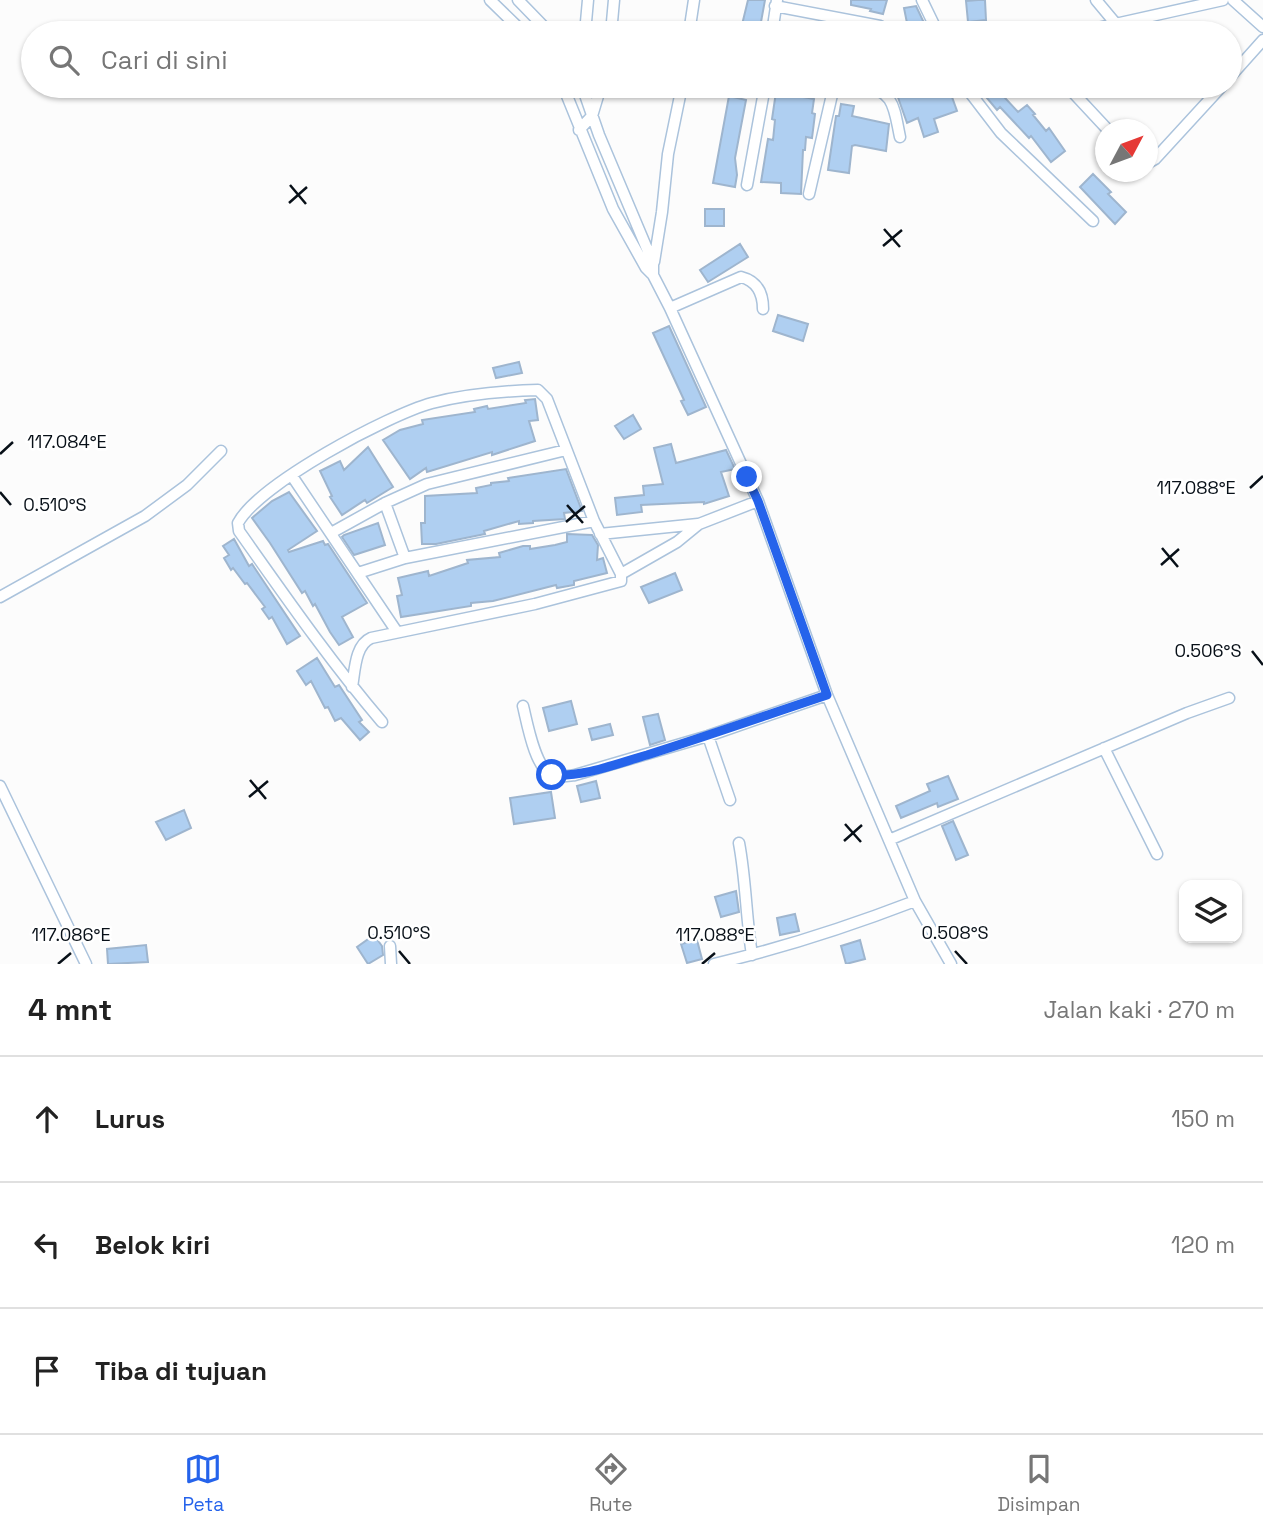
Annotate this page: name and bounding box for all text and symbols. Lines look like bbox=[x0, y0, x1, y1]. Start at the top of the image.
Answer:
search box bbox=[21, 21, 1242, 98]
icon: search bbox=[45, 41, 83, 79]
text: Cari di sini bbox=[101, 43, 228, 77]
north arrow bbox=[1095, 119, 1158, 182]
text: 117.084°E bbox=[27, 430, 107, 453]
route end bbox=[731, 461, 762, 492]
text: 117.088°E bbox=[1156, 476, 1236, 499]
text: 0.510°S bbox=[23, 493, 87, 516]
text: 0.506°S bbox=[1174, 639, 1242, 662]
route start bbox=[536, 759, 567, 790]
map controls bbox=[1179, 880, 1242, 943]
button: layers bbox=[1179, 880, 1242, 943]
text: 0.510°S bbox=[367, 921, 431, 944]
text: 0.508°S bbox=[921, 921, 989, 944]
text: 117.086°E bbox=[31, 923, 111, 946]
text: 117.088°E bbox=[675, 923, 755, 946]
text: 4 mnt bbox=[28, 990, 112, 1029]
text: Jalan kaki · 270 m bbox=[1043, 995, 1235, 1025]
icon: ahead bbox=[28, 1100, 66, 1138]
text: Lurus bbox=[95, 1102, 165, 1136]
text: 150 m bbox=[1171, 1104, 1235, 1134]
icon: left bbox=[28, 1226, 66, 1264]
text: Belok kiri bbox=[95, 1228, 210, 1262]
text: 120 m bbox=[1171, 1230, 1235, 1260]
icon: arrive bbox=[28, 1352, 66, 1390]
text: Tiba di tujuan bbox=[95, 1354, 267, 1388]
tab: Peta bbox=[183, 1450, 224, 1517]
tab: Rute bbox=[589, 1450, 632, 1517]
tab: Disimpan bbox=[997, 1450, 1080, 1517]

